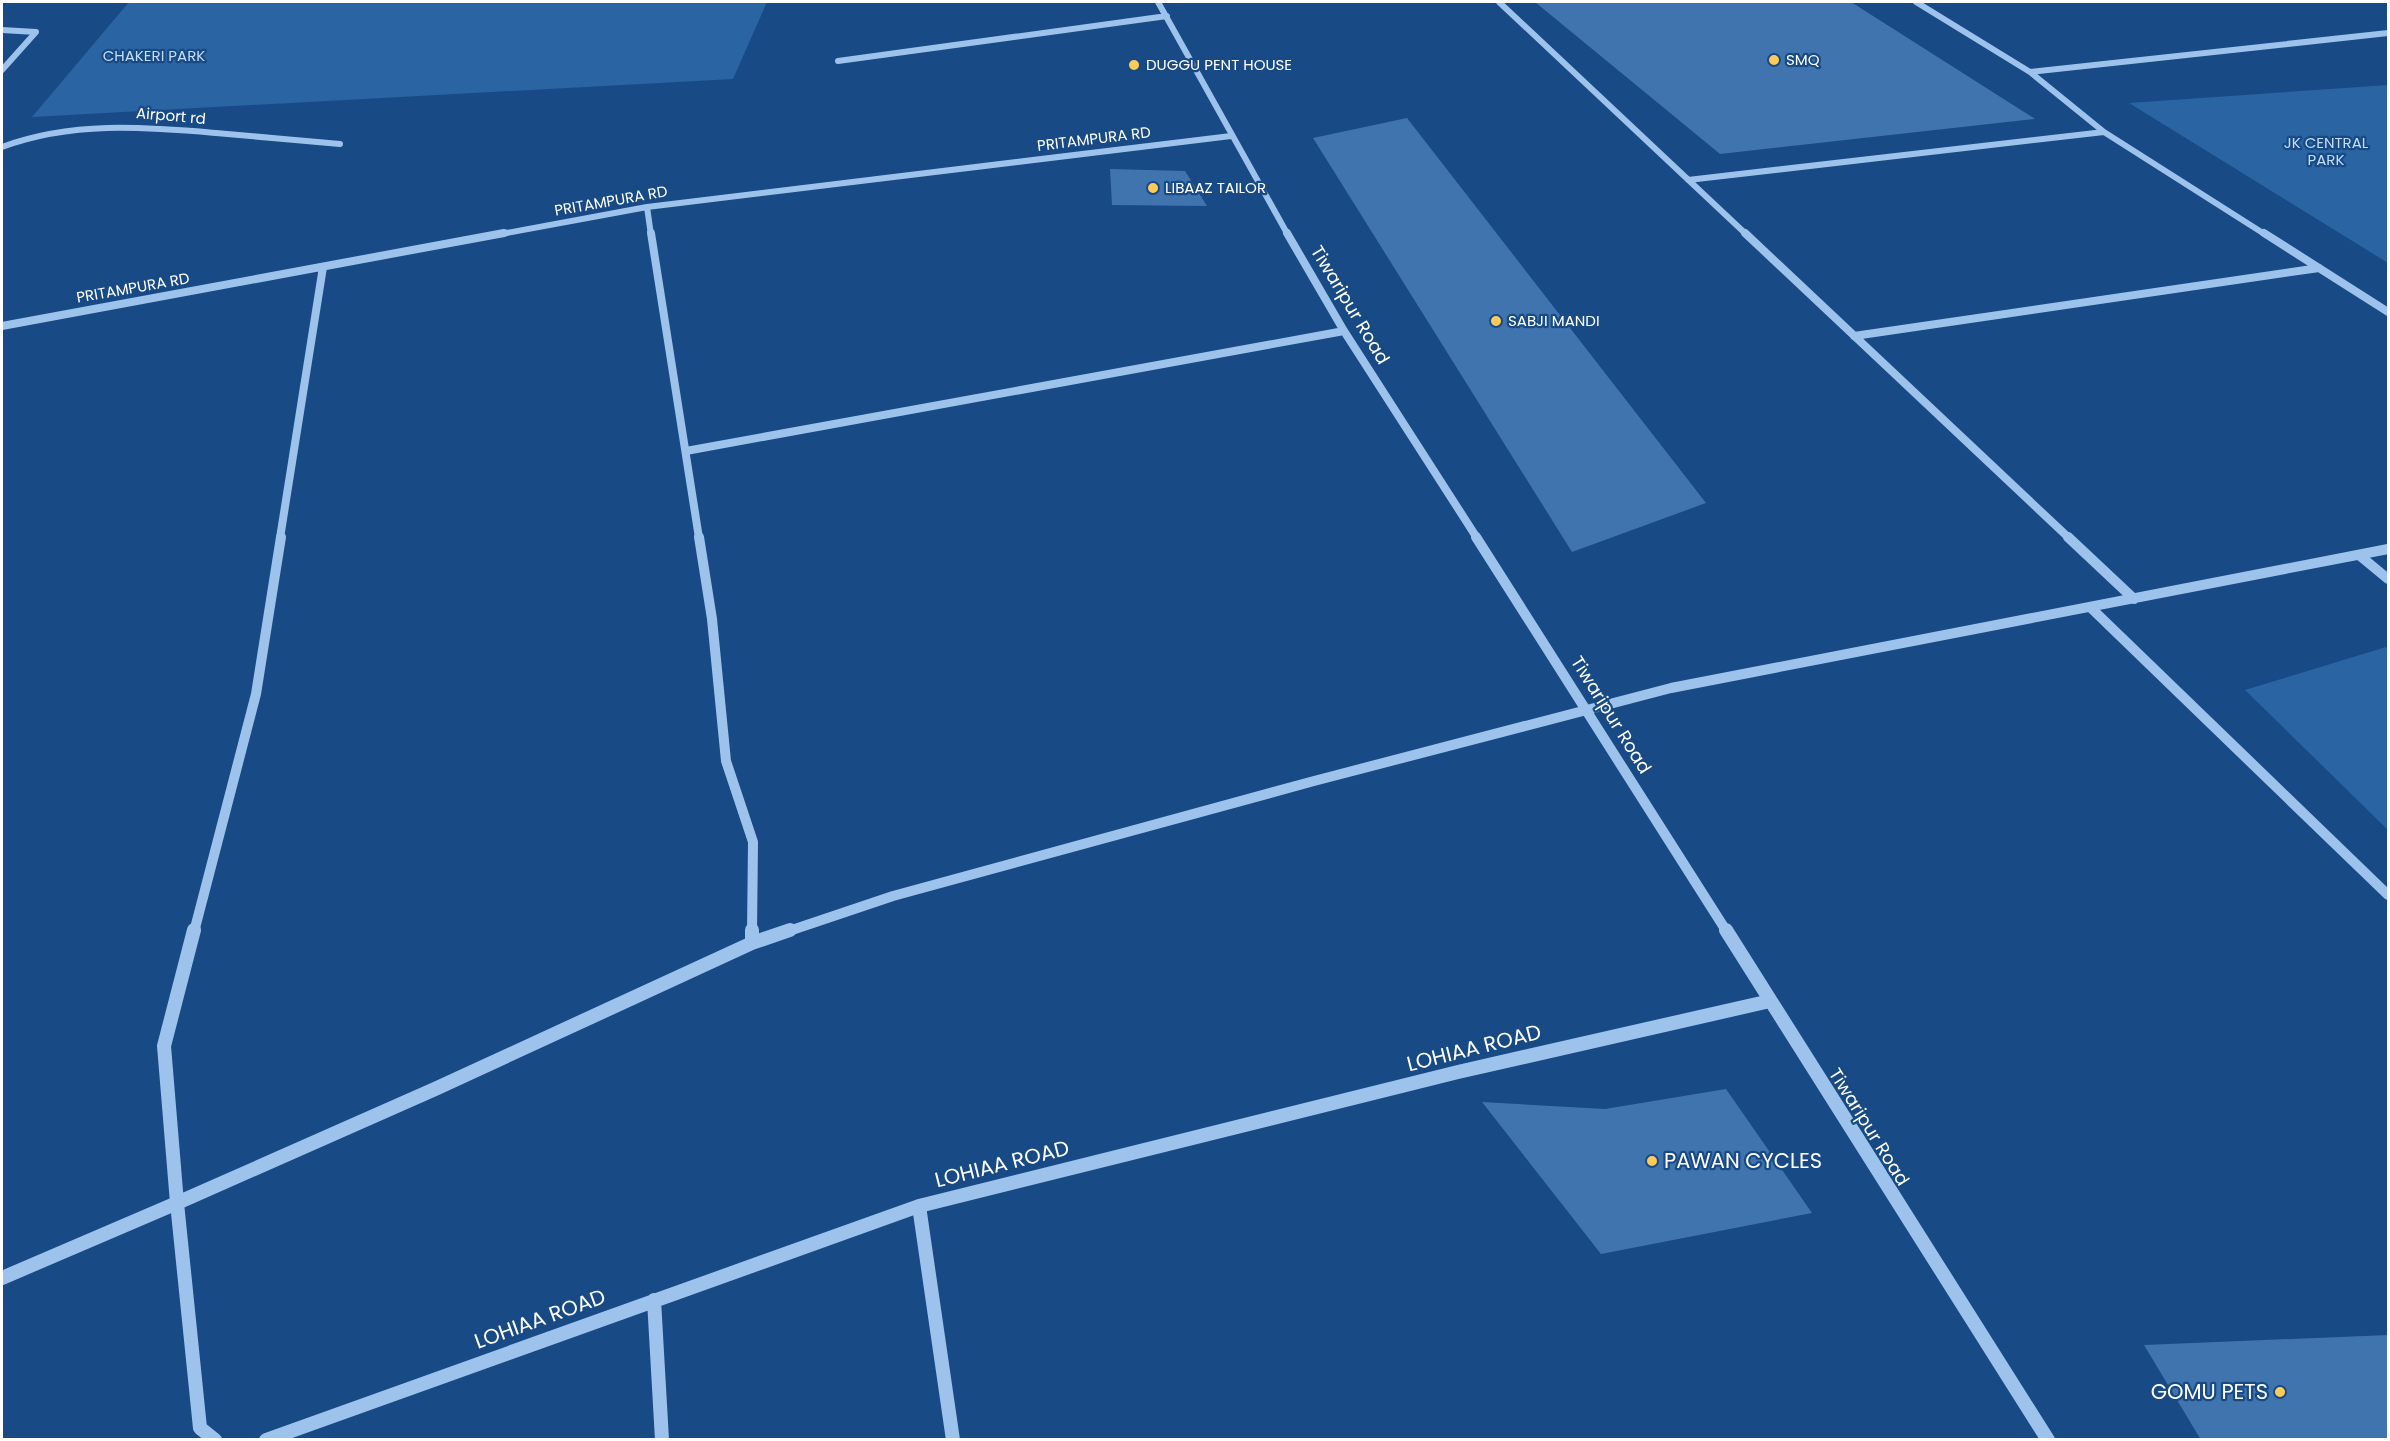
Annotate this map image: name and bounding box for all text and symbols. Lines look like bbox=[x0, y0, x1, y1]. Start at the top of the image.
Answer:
park label: CHAKERI PARK bbox=[103, 45, 205, 66]
place label: SMQ bbox=[1786, 49, 1820, 70]
marker: SMQ bbox=[1767, 53, 1781, 67]
place label: DUGGU PENT HOUSE bbox=[1146, 54, 1292, 75]
marker: DUGGU PENT HOUSE bbox=[1127, 58, 1141, 72]
street label: Airport rd bbox=[135, 102, 207, 129]
street label: PRITAMPURA RD bbox=[1036, 121, 1152, 156]
park label: JK CENTRAL PARK bbox=[2284, 132, 2369, 170]
place label: LIBAAZ TAILOR bbox=[1165, 177, 1266, 198]
street label: PRITAMPURA RD bbox=[553, 180, 669, 221]
marker: LIBAAZ TAILOR bbox=[1146, 181, 1160, 195]
street label: Tiwaripur Road bbox=[1305, 241, 1396, 369]
street label: PRITAMPURA RD bbox=[75, 267, 191, 308]
place label: SABJI MANDI bbox=[1508, 310, 1600, 331]
marker: SABJI MANDI bbox=[1489, 314, 1503, 328]
street label: Tiwaripur Road bbox=[1565, 651, 1658, 778]
street label: LOHIAA ROAD bbox=[1404, 1017, 1544, 1078]
street label: Tiwaripur Road bbox=[1823, 1063, 1916, 1190]
street label: LOHIAA ROAD bbox=[932, 1133, 1072, 1194]
place label: PAWAN CYCLES bbox=[1664, 1146, 1822, 1175]
marker: PAWAN CYCLES bbox=[1645, 1154, 1659, 1168]
street label: LOHIAA ROAD bbox=[470, 1281, 609, 1356]
place label: GOMU PETS bbox=[2151, 1377, 2268, 1406]
marker: GOMU PETS bbox=[2273, 1385, 2287, 1399]

